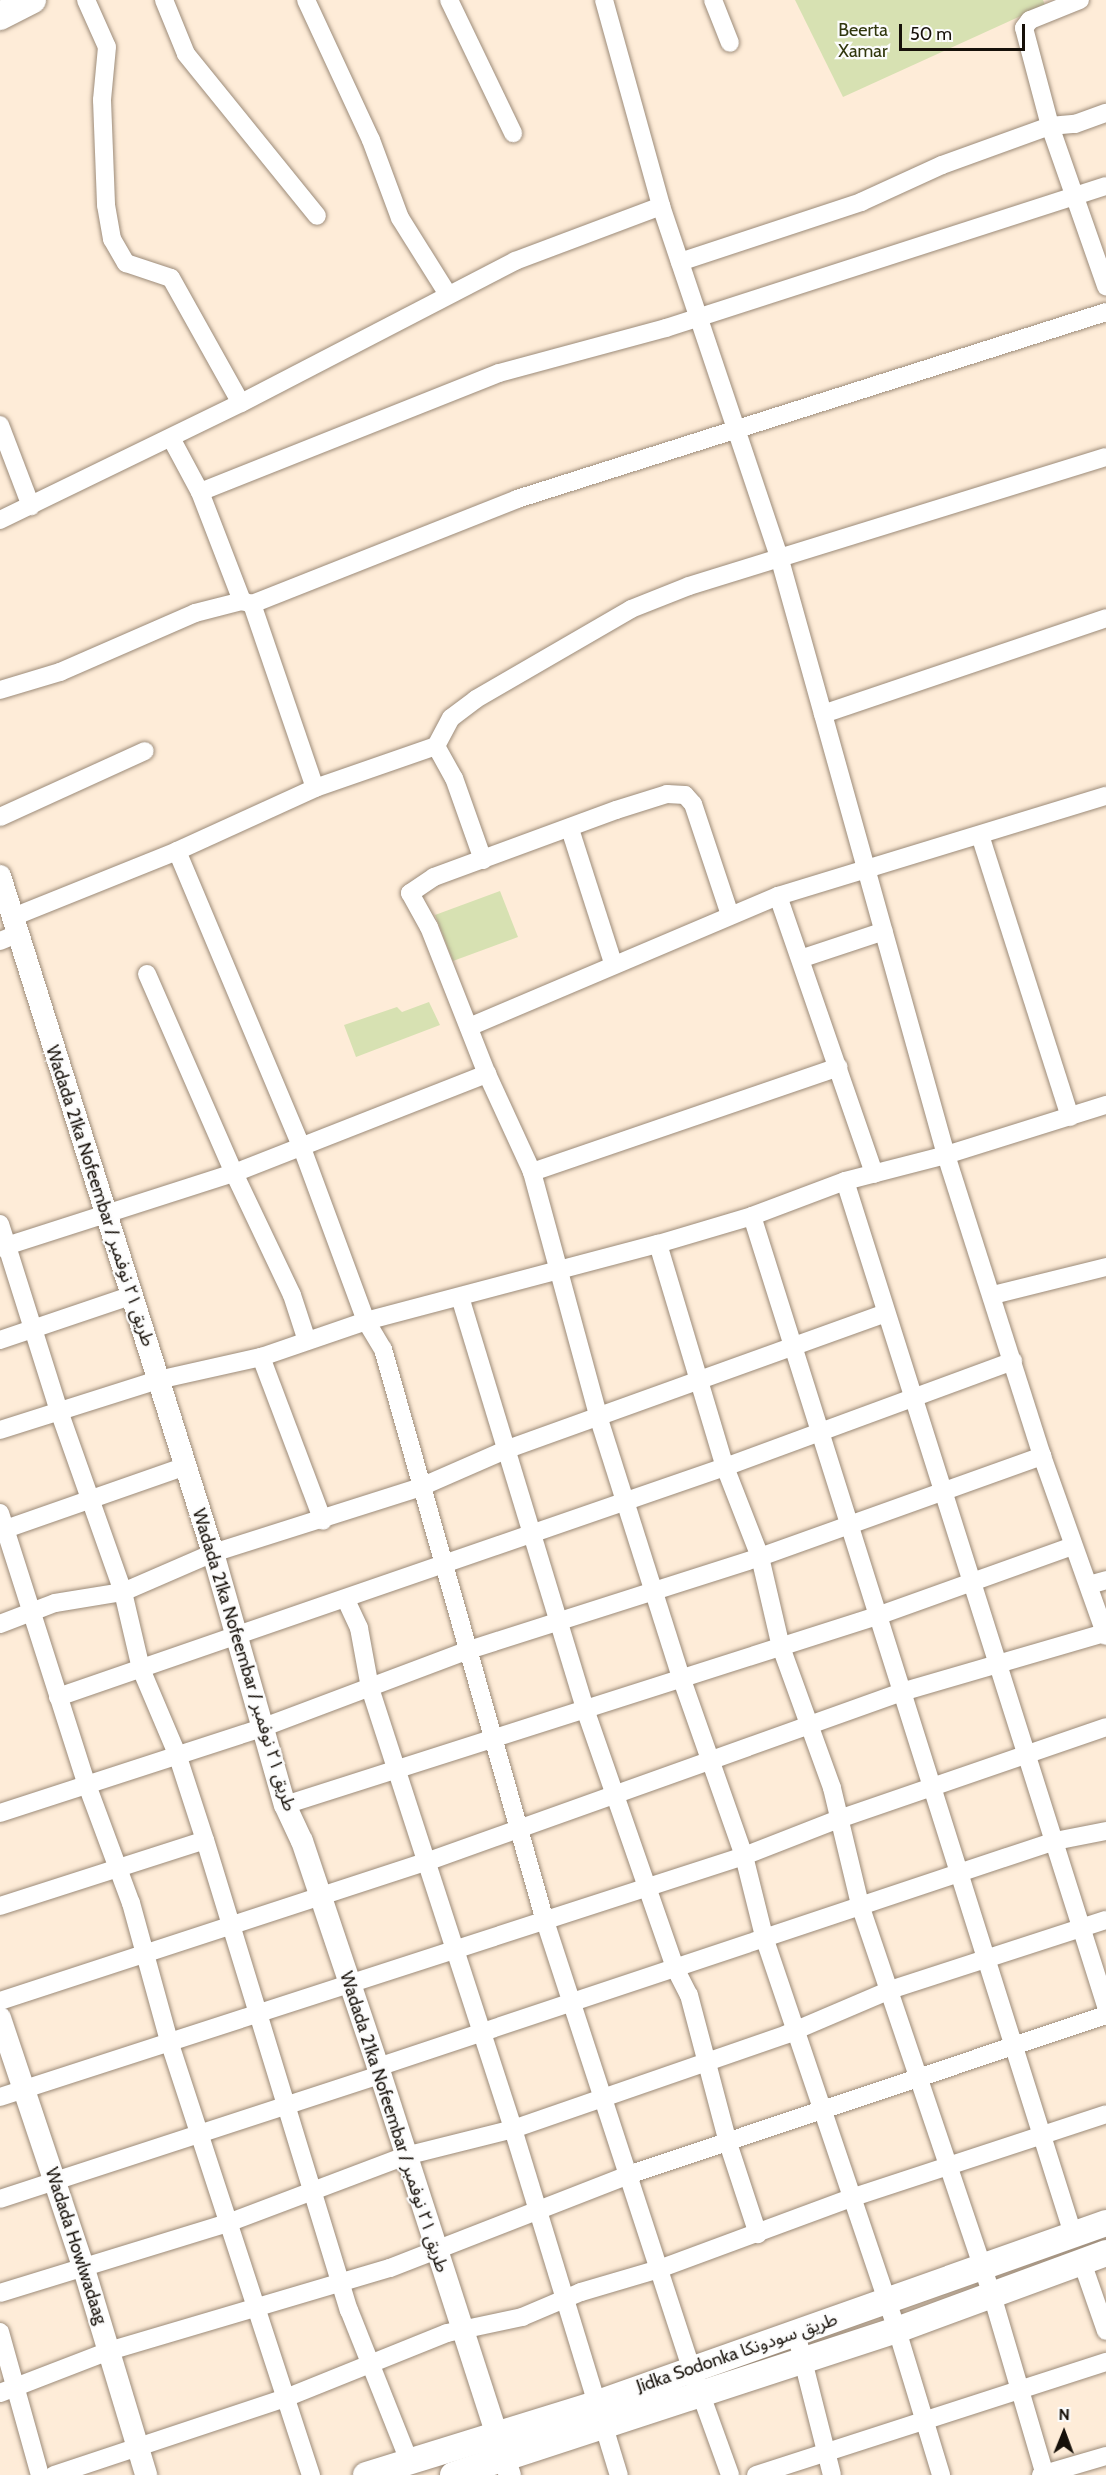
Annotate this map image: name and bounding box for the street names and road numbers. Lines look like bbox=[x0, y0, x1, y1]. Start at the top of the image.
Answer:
street label: Wadada 21ka Nofeembar / طريق ٢١ نوفمبر bbox=[41, 1043, 159, 1349]
street label: Wadada 21ka Nofeembar / طريق ٢١ نوفمبر bbox=[188, 1506, 300, 1814]
street label: Wadada 21ka Nofeembar / طريق ٢١ نوفمبر bbox=[335, 1969, 453, 2275]
street label: Wadada Howlwadaag bbox=[40, 2165, 112, 2327]
street label: Jidka Sodonka طريق سودونكا bbox=[634, 2308, 840, 2398]

